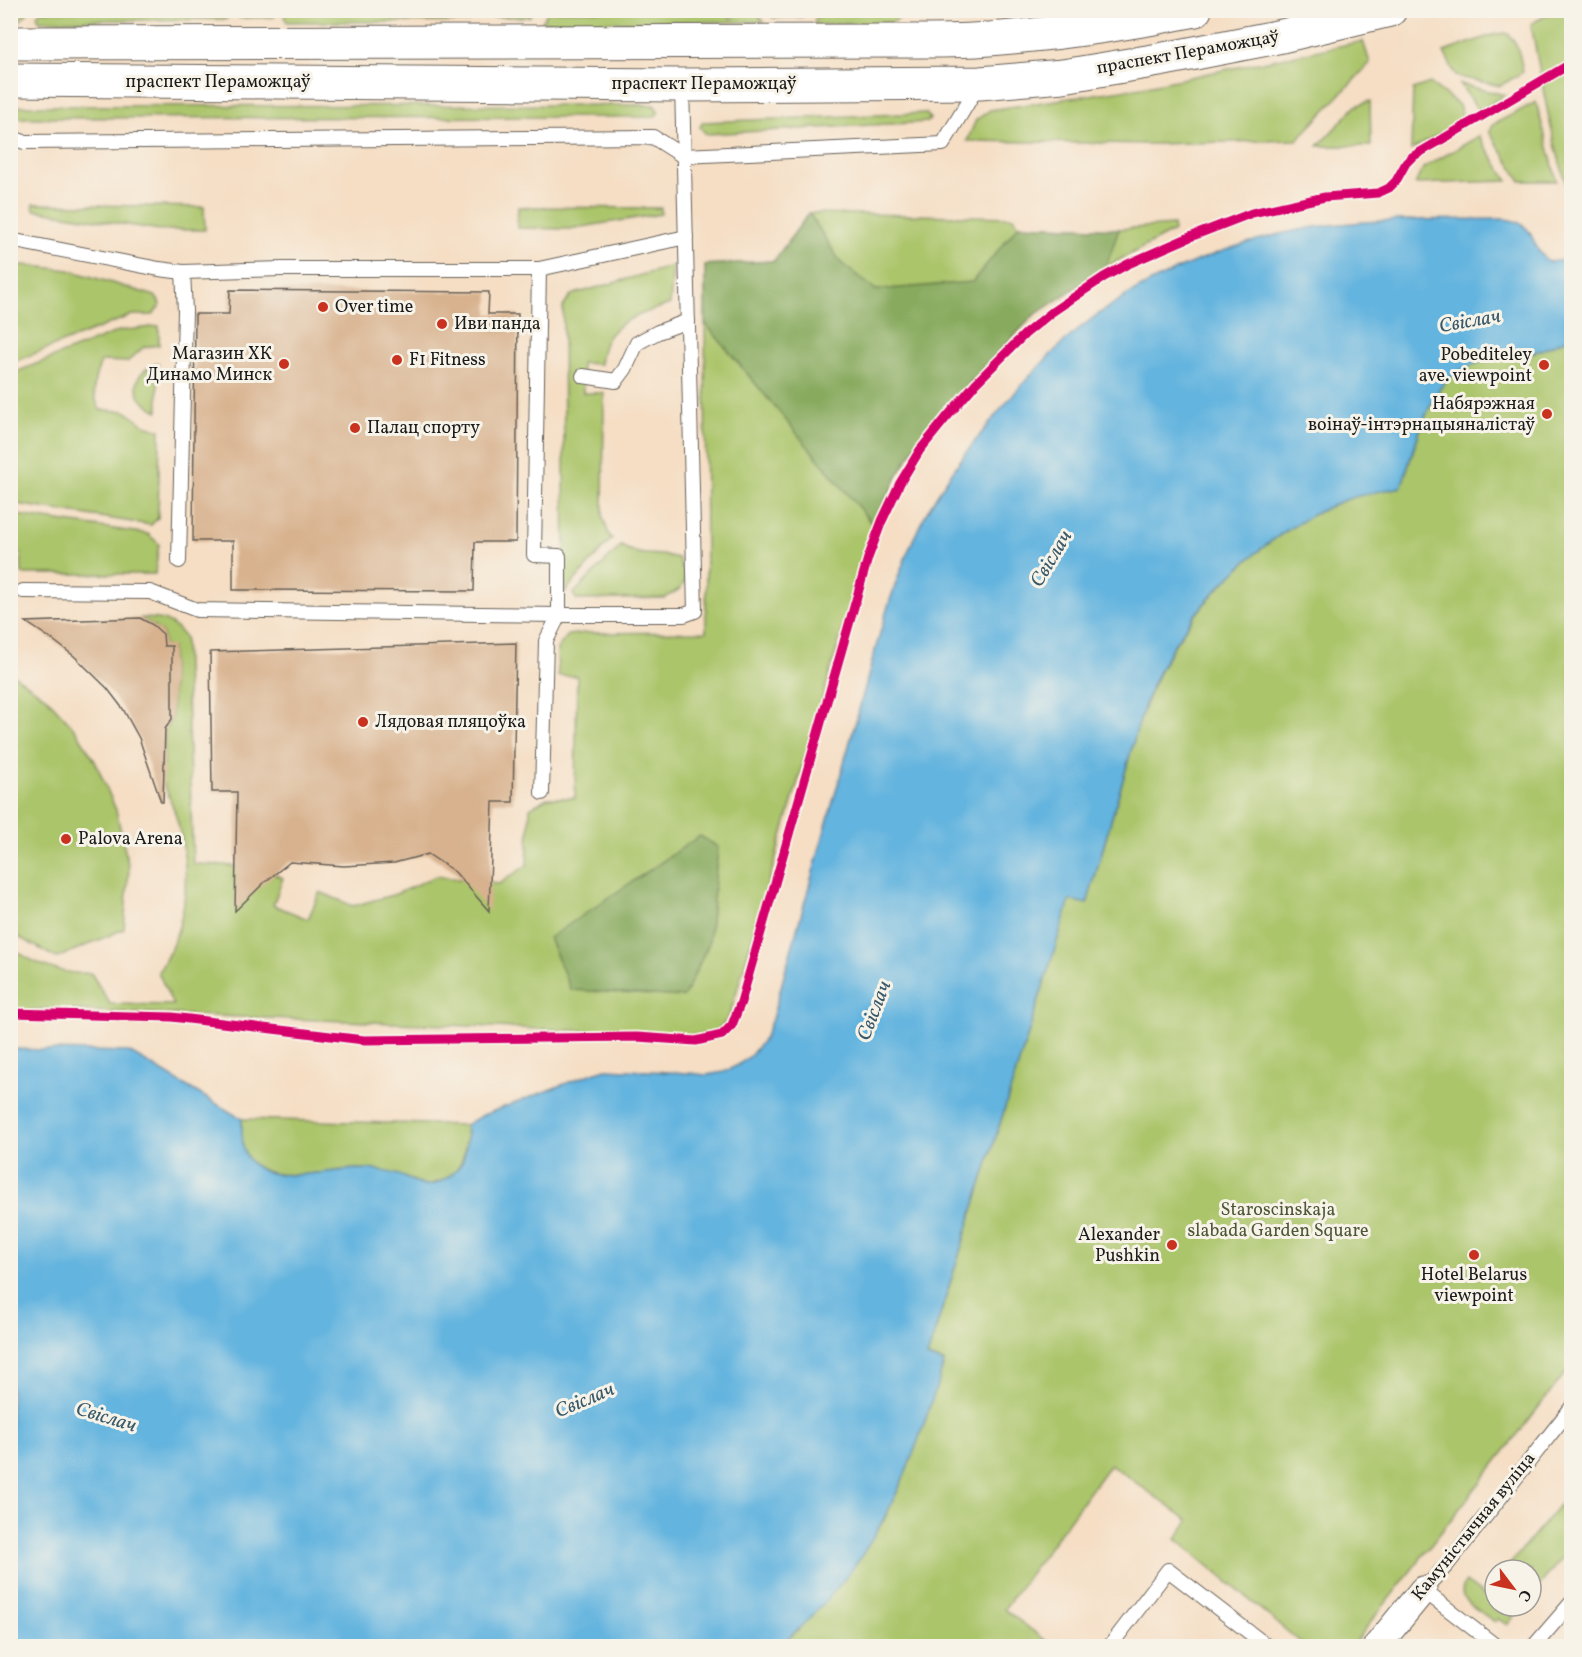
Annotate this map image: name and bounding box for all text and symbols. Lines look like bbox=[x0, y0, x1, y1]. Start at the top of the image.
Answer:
street label: праспект Пераможцаў bbox=[1095, 25, 1282, 81]
street label: праспект Пераможцаў bbox=[125, 70, 311, 95]
street label: праспект Пераможцаў bbox=[611, 72, 797, 97]
place label: Over time bbox=[335, 295, 413, 320]
marker: Over time bbox=[316, 300, 330, 314]
water label: Свіслач bbox=[1437, 303, 1503, 341]
place label: Иви панда bbox=[454, 312, 541, 337]
marker: Иви панда bbox=[435, 317, 449, 331]
place label: Магазин ХК Динамо Минск bbox=[146, 342, 272, 388]
place label: Pobediteley ave. viewpoint bbox=[1419, 343, 1532, 389]
place label: F1 Fitness bbox=[409, 348, 486, 373]
marker: F1 Fitness bbox=[390, 353, 404, 367]
marker: Магазин ХК Динамо Минск bbox=[277, 357, 291, 371]
marker: Pobediteley ave. viewpoint bbox=[1537, 358, 1551, 372]
place label: Набярэжная воінаў-інтэрнацыяналістаў bbox=[1308, 392, 1535, 438]
marker: Набярэжная воінаў-інтэрнацыяналістаў bbox=[1540, 407, 1554, 421]
place label: Палац спорту bbox=[367, 416, 480, 441]
marker: Палац спорту bbox=[348, 421, 362, 435]
water label: Свіслач bbox=[1024, 525, 1080, 593]
place label: Лядовая пляцоўка bbox=[375, 710, 526, 735]
marker: Лядовая пляцоўка bbox=[356, 715, 370, 729]
place label: Palova Arena bbox=[78, 827, 183, 852]
marker: Palova Arena bbox=[59, 832, 73, 846]
water label: Свіслач bbox=[851, 977, 899, 1045]
park label: Staroscinskaja slabada Garden Square bbox=[1187, 1198, 1369, 1244]
place label: Alexander Pushkin bbox=[1078, 1223, 1160, 1269]
marker: Alexander Pushkin bbox=[1165, 1238, 1179, 1252]
marker: Hotel Belarus viewpoint bbox=[1467, 1248, 1481, 1262]
place label: Hotel Belarus viewpoint bbox=[1421, 1263, 1527, 1309]
water label: Свіслач bbox=[551, 1376, 619, 1426]
water label: Свіслач bbox=[72, 1396, 140, 1440]
street label: Камуністычная вуліца bbox=[1406, 1447, 1542, 1607]
north arrow bbox=[1483, 1558, 1543, 1618]
text: С bbox=[1512, 1585, 1536, 1605]

